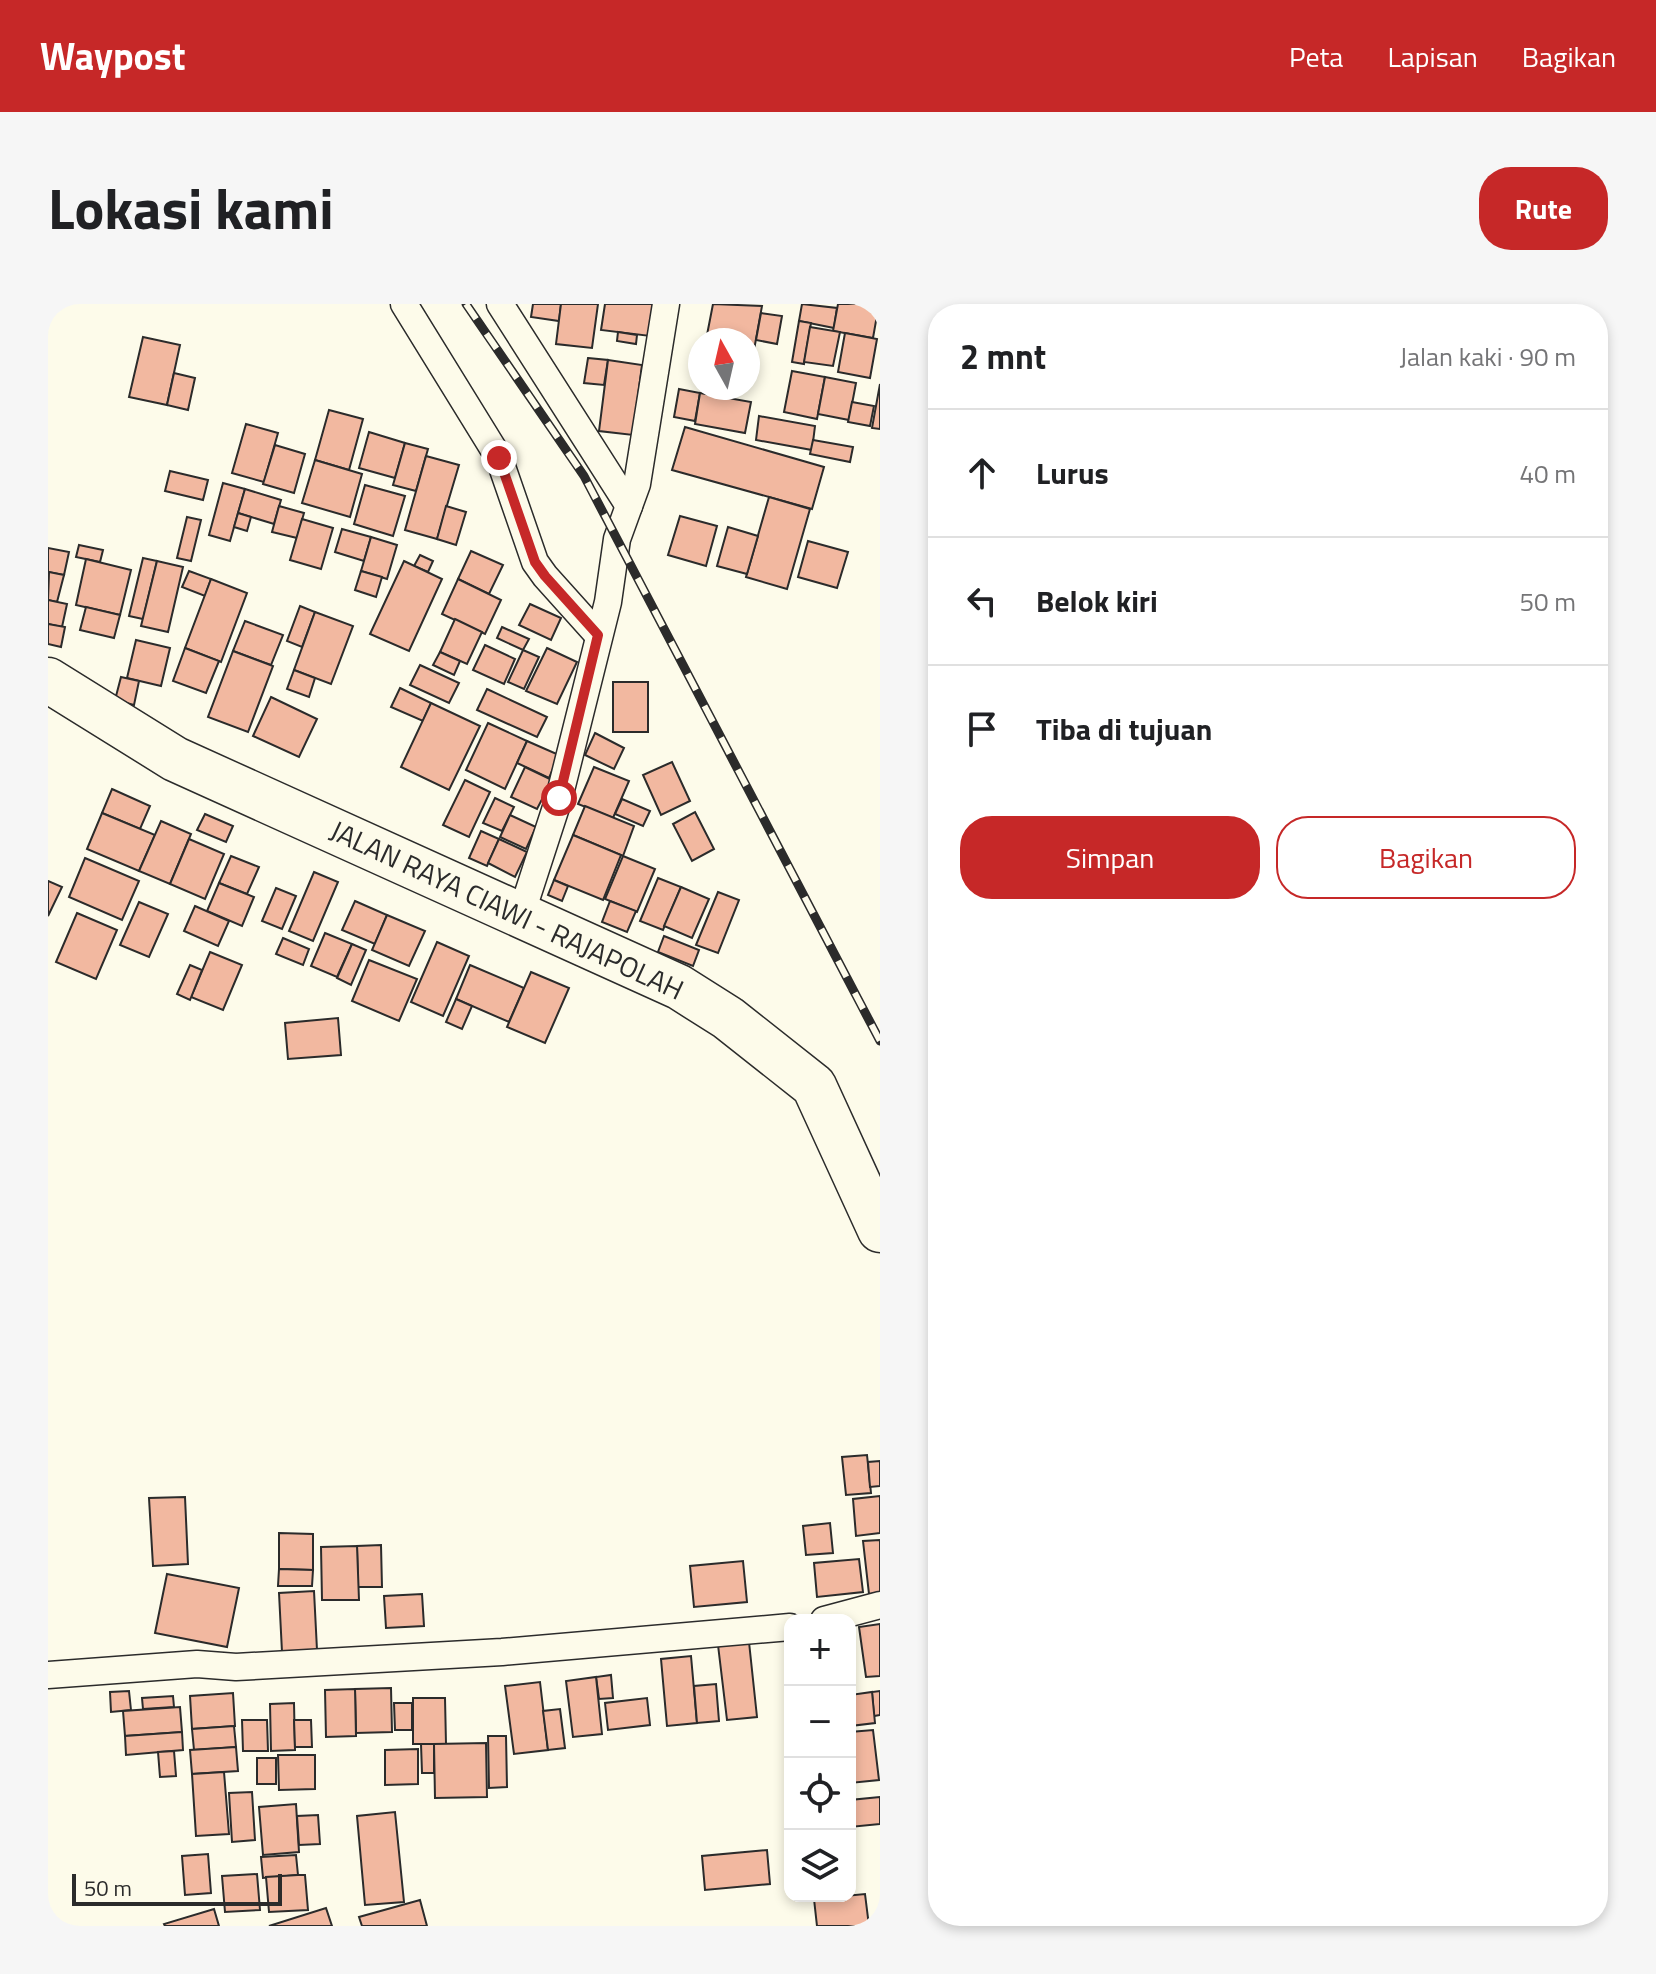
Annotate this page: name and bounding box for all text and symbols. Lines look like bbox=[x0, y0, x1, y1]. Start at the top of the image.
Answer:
text: Waypost bbox=[40, 27, 186, 85]
text: Peta bbox=[1289, 35, 1343, 78]
text: Lapisan bbox=[1387, 35, 1478, 78]
text: Bagikan bbox=[1522, 35, 1616, 78]
text: Lokasi kami bbox=[48, 166, 334, 251]
button: Rute bbox=[1479, 167, 1608, 250]
north arrow bbox=[688, 328, 760, 400]
text: 2 mnt bbox=[960, 330, 1046, 382]
text: Jalan kaki · 90 m bbox=[1400, 337, 1576, 376]
route end bbox=[481, 440, 517, 476]
text: Lurus bbox=[1036, 450, 1109, 496]
icon: ahead bbox=[960, 451, 1004, 495]
text: 40 m bbox=[1519, 454, 1576, 493]
text: Belok kiri bbox=[1036, 578, 1158, 624]
icon: left bbox=[960, 579, 1004, 623]
text: 50 m bbox=[1519, 582, 1576, 621]
text: Tiba di tujuan bbox=[1036, 706, 1212, 752]
icon: arrive bbox=[960, 707, 1004, 751]
route start bbox=[541, 780, 577, 816]
street label: JALAN RAYA CIAWI - RAJAPOLAH bbox=[323, 809, 691, 1011]
button: Simpan bbox=[960, 816, 1260, 899]
button: Bagikan bbox=[1276, 816, 1576, 899]
map controls bbox=[784, 1614, 856, 1902]
button: + bbox=[784, 1614, 856, 1686]
button: − bbox=[784, 1686, 856, 1758]
button: locate bbox=[784, 1758, 856, 1830]
button: layers bbox=[784, 1830, 856, 1902]
scale bar bbox=[72, 1870, 282, 1906]
text: 50 m bbox=[84, 1871, 132, 1905]

